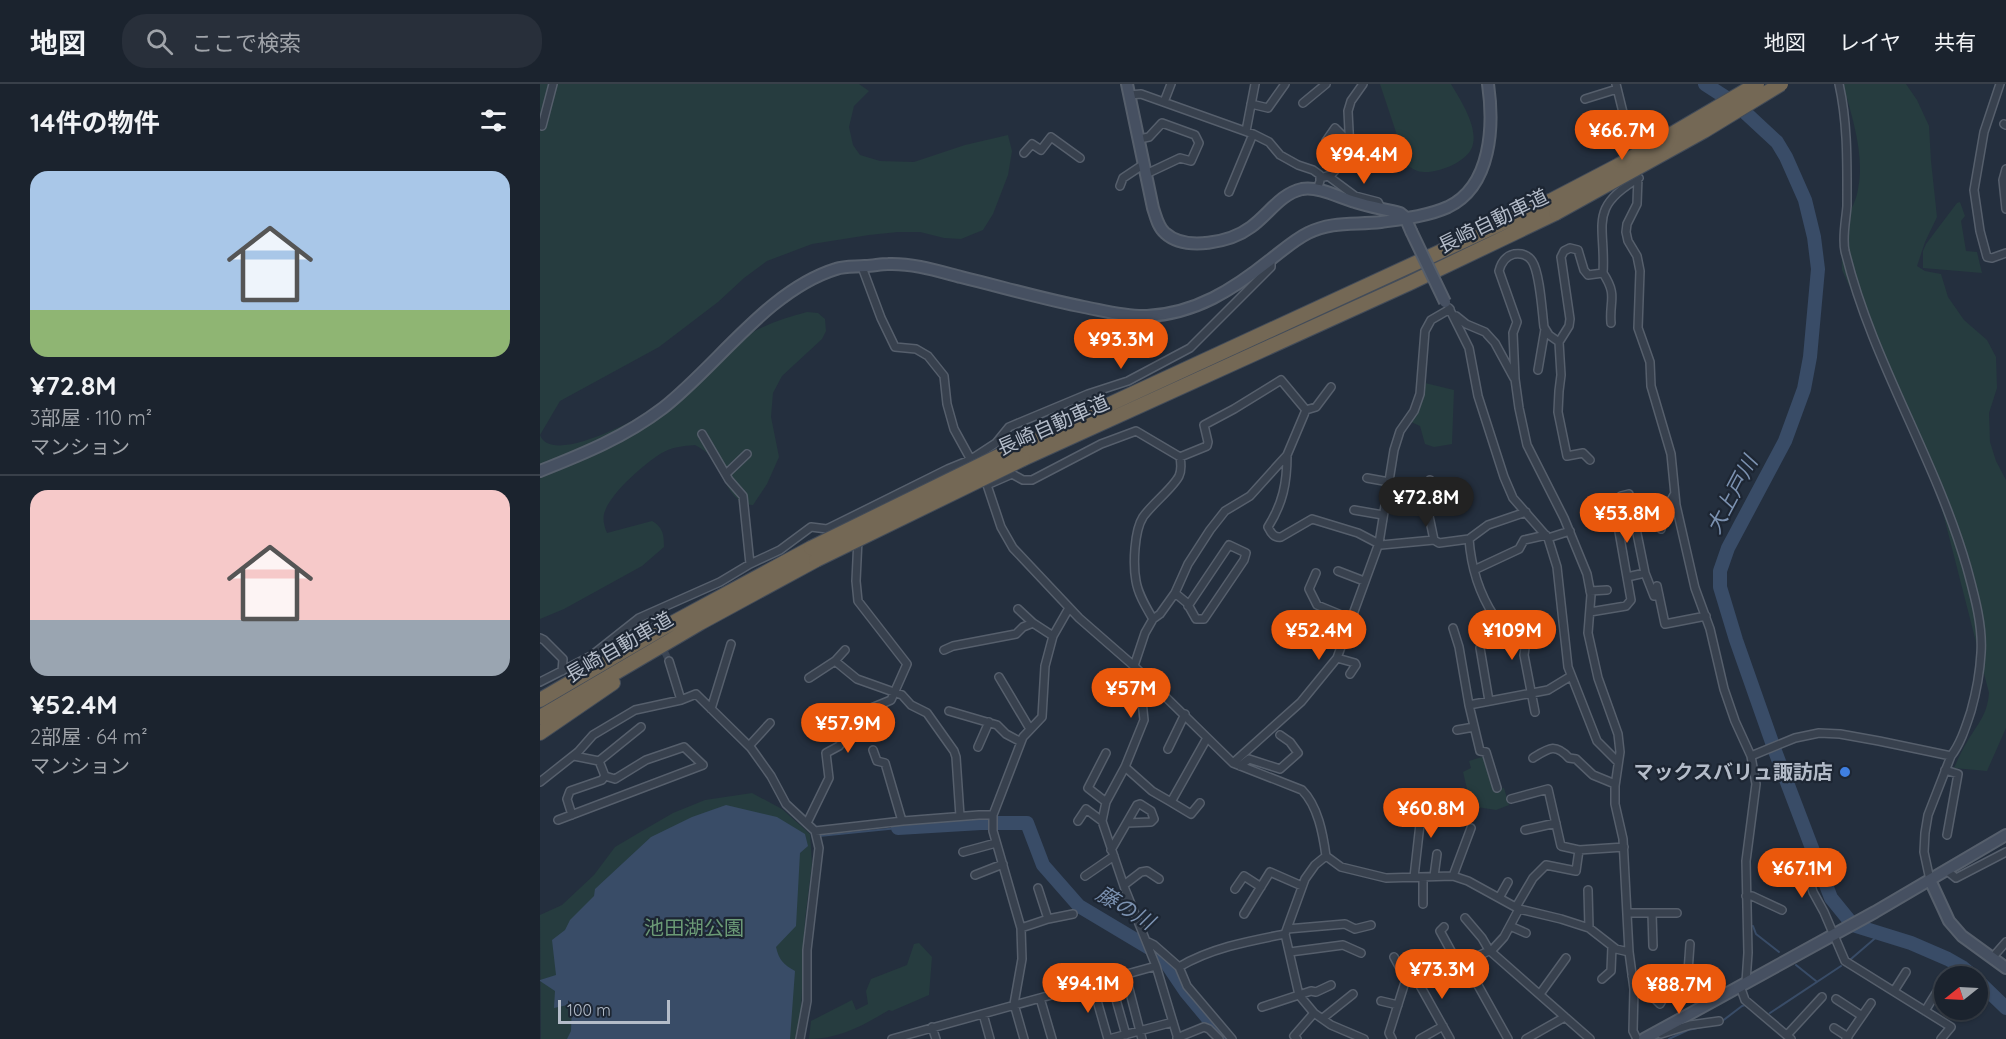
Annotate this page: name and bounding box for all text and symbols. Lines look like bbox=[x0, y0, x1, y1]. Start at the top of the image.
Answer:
search box bbox=[122, 14, 542, 68]
text: 地図 bbox=[30, 25, 86, 60]
icon: search bbox=[143, 25, 176, 58]
text: ここで検索 bbox=[191, 29, 301, 57]
text: 地図 bbox=[1764, 29, 1806, 55]
text: レイヤ bbox=[1839, 29, 1901, 55]
text: 共有 bbox=[1934, 29, 1976, 55]
icon: filters bbox=[477, 104, 510, 137]
text: 14件の物件 bbox=[30, 106, 159, 139]
pin: ¥66.7M bbox=[1573, 110, 1671, 161]
text: ¥66.7M bbox=[1589, 117, 1655, 142]
pin: ¥94.4M bbox=[1315, 134, 1413, 185]
text: ¥94.4M bbox=[1330, 141, 1398, 166]
street label: 長崎自動車道 bbox=[1433, 183, 1552, 258]
icon: home bbox=[216, 210, 324, 318]
pin: ¥93.3M bbox=[1072, 319, 1170, 370]
text: ¥93.3M bbox=[1088, 326, 1154, 351]
text: ¥72.8M bbox=[30, 369, 117, 402]
street label: 長崎自動車道 bbox=[993, 389, 1113, 460]
text: 3部屋 · 110 m² bbox=[30, 405, 152, 430]
text: マンション bbox=[30, 434, 130, 459]
water label: 大上戸川 bbox=[1700, 450, 1763, 538]
pin: ¥72.8M bbox=[1377, 477, 1475, 528]
text: ¥72.8M bbox=[1393, 484, 1459, 509]
pin: ¥53.8M bbox=[1578, 493, 1676, 544]
text: ¥53.8M bbox=[1594, 500, 1660, 525]
icon: home bbox=[216, 529, 324, 637]
street label: 長崎自動車道 bbox=[561, 606, 677, 687]
pin: ¥52.4M bbox=[1270, 610, 1368, 661]
pin: ¥109M bbox=[1470, 610, 1554, 661]
text: ¥52.4M bbox=[1285, 617, 1353, 642]
text: ¥109M bbox=[1482, 617, 1542, 642]
pin: ¥57M bbox=[1095, 668, 1167, 719]
text: ¥57M bbox=[1106, 675, 1156, 700]
text: ¥52.4M bbox=[30, 688, 118, 721]
pin: ¥57.9M bbox=[799, 703, 897, 754]
text: ¥57.9M bbox=[815, 710, 881, 735]
text: 2部屋 · 64 m² bbox=[30, 724, 148, 749]
text: マンション bbox=[30, 753, 130, 778]
place label: マックスバリュ諏訪店 bbox=[1634, 759, 1833, 784]
marker: マックスバリュ諏訪店 bbox=[1838, 765, 1852, 779]
pin: ¥60.8M bbox=[1382, 788, 1480, 839]
text: ¥60.8M bbox=[1397, 795, 1465, 820]
pin: ¥67.1M bbox=[1753, 848, 1851, 899]
text: ¥67.1M bbox=[1772, 855, 1832, 880]
water label: 藤の川 bbox=[1092, 880, 1161, 936]
park label: 池田湖公園 bbox=[644, 915, 744, 940]
pin: ¥73.3M bbox=[1393, 949, 1491, 1000]
text: ¥73.3M bbox=[1409, 956, 1475, 981]
pin: ¥94.1M bbox=[1039, 963, 1137, 1014]
pin: ¥88.7M bbox=[1630, 964, 1728, 1015]
north arrow bbox=[1934, 966, 1988, 1020]
map controls bbox=[1934, 966, 1988, 1020]
text: ¥94.1M bbox=[1056, 970, 1120, 995]
text: ¥88.7M bbox=[1646, 971, 1712, 996]
scale bar bbox=[558, 997, 670, 1024]
text: 100 m bbox=[567, 1000, 611, 1020]

